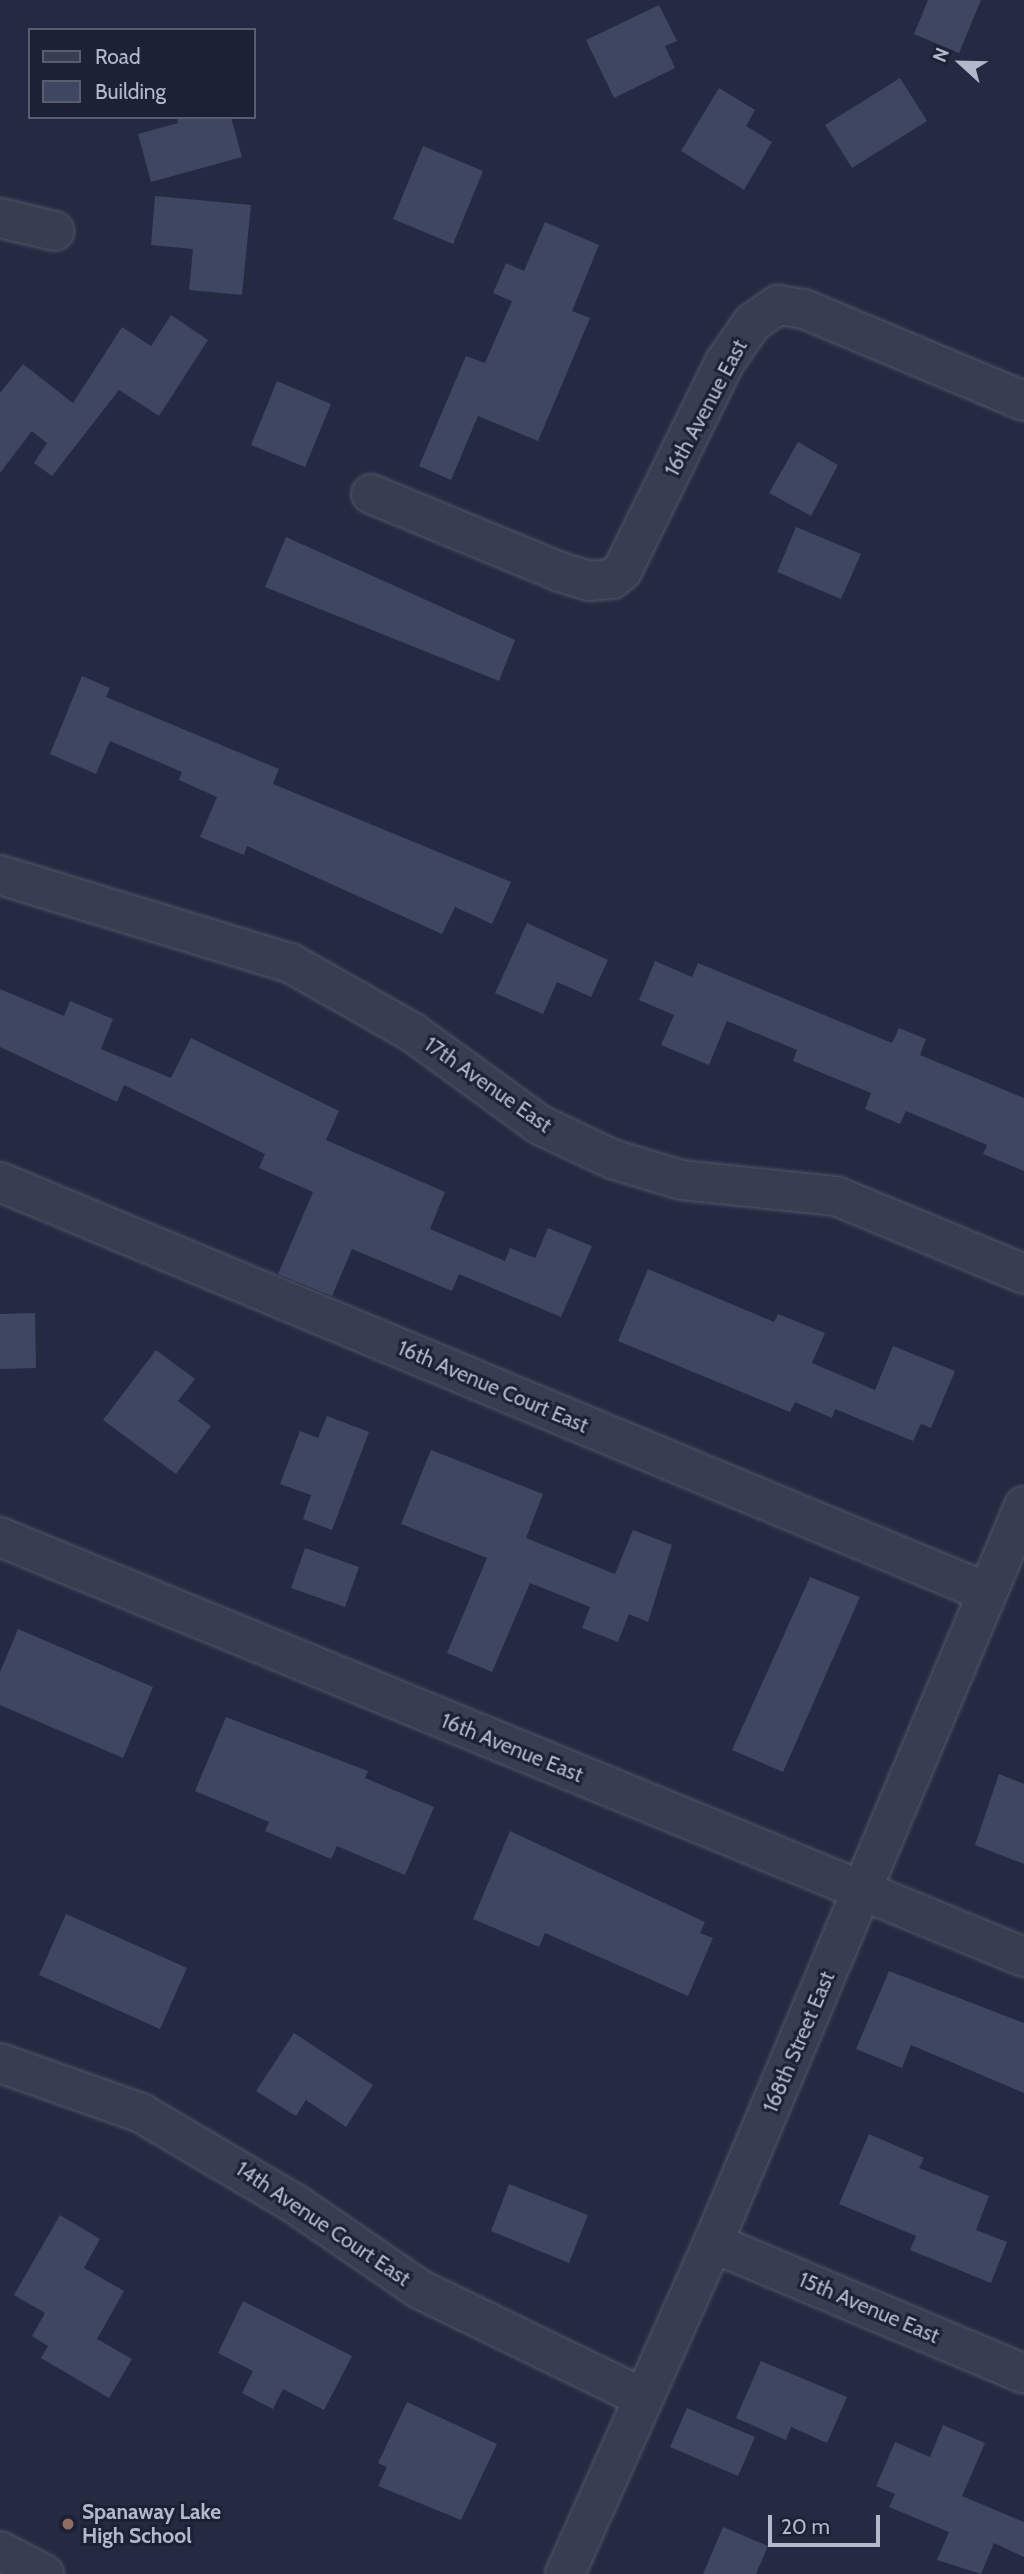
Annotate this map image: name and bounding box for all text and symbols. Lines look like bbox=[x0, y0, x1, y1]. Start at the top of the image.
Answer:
legend bbox=[28, 28, 256, 119]
north arrow bbox=[926, 28, 996, 98]
text: Road bbox=[95, 44, 141, 69]
text: N bbox=[928, 44, 954, 65]
text: Building bbox=[95, 79, 166, 104]
street label: 16th Avenue East bbox=[659, 336, 753, 480]
street label: 17th Avenue East bbox=[420, 1032, 556, 1138]
street label: 16th Avenue Court East bbox=[394, 1335, 592, 1439]
street label: 16th Avenue East bbox=[437, 1708, 587, 1788]
street label: 168th Street East bbox=[758, 1968, 840, 2116]
street label: 14th Avenue Court East bbox=[231, 2156, 415, 2292]
street label: 15th Avenue East bbox=[795, 2267, 943, 2349]
place label: Spanaway Lake High School bbox=[82, 2499, 221, 2549]
scale bar bbox=[772, 2500, 884, 2544]
text: 20 m bbox=[781, 2514, 830, 2539]
marker: Spanaway Lake High School bbox=[60, 2516, 76, 2532]

